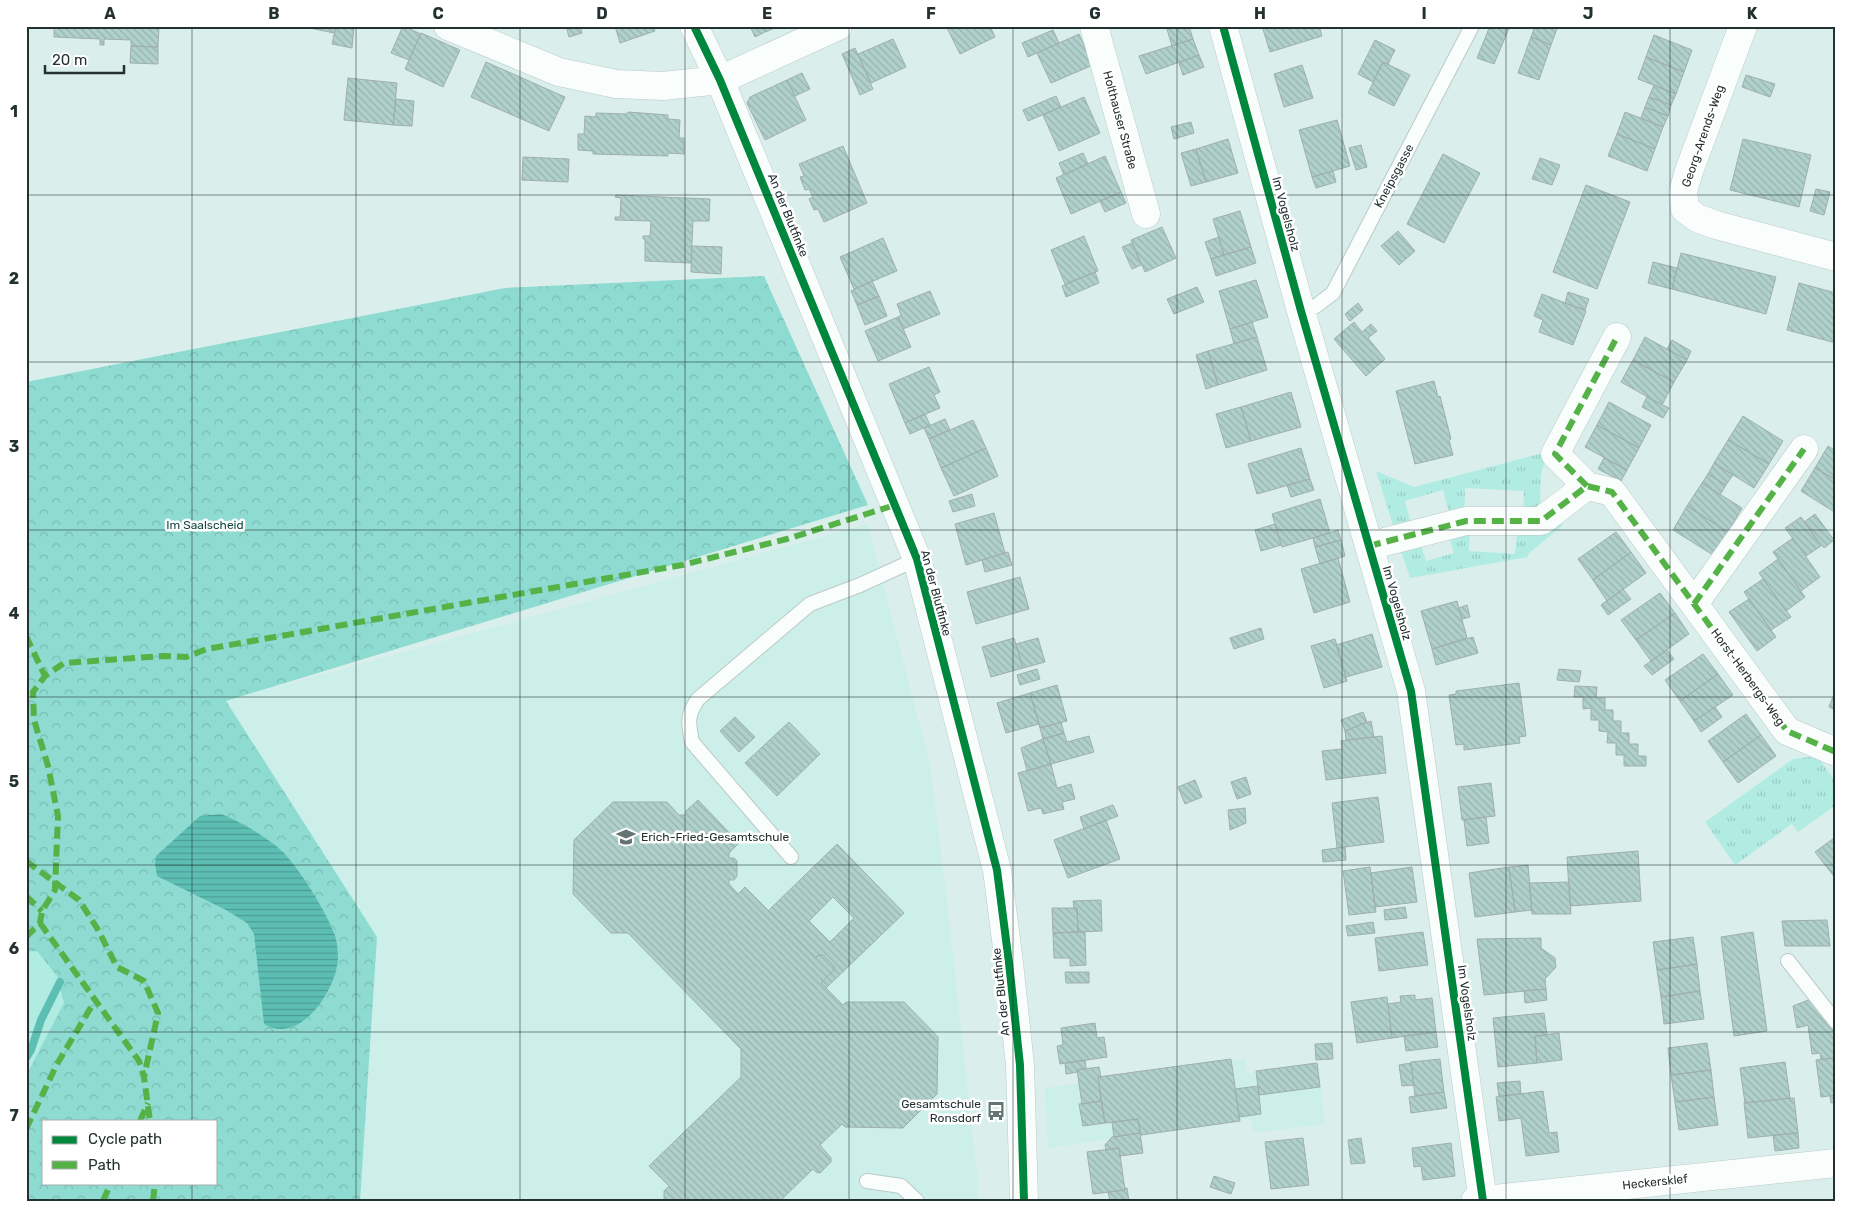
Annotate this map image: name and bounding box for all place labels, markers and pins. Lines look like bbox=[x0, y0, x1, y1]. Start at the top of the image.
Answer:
school or university icon: Erich-Fried-Gesamtschule bbox=[615, 826, 637, 848]
place label: Erich-Fried-Gesamtschule bbox=[641, 830, 789, 844]
place label: Gesamtschule Ronsdorf bbox=[901, 1097, 981, 1125]
bus stop icon: Gesamtschule Ronsdorf bbox=[985, 1100, 1007, 1122]

